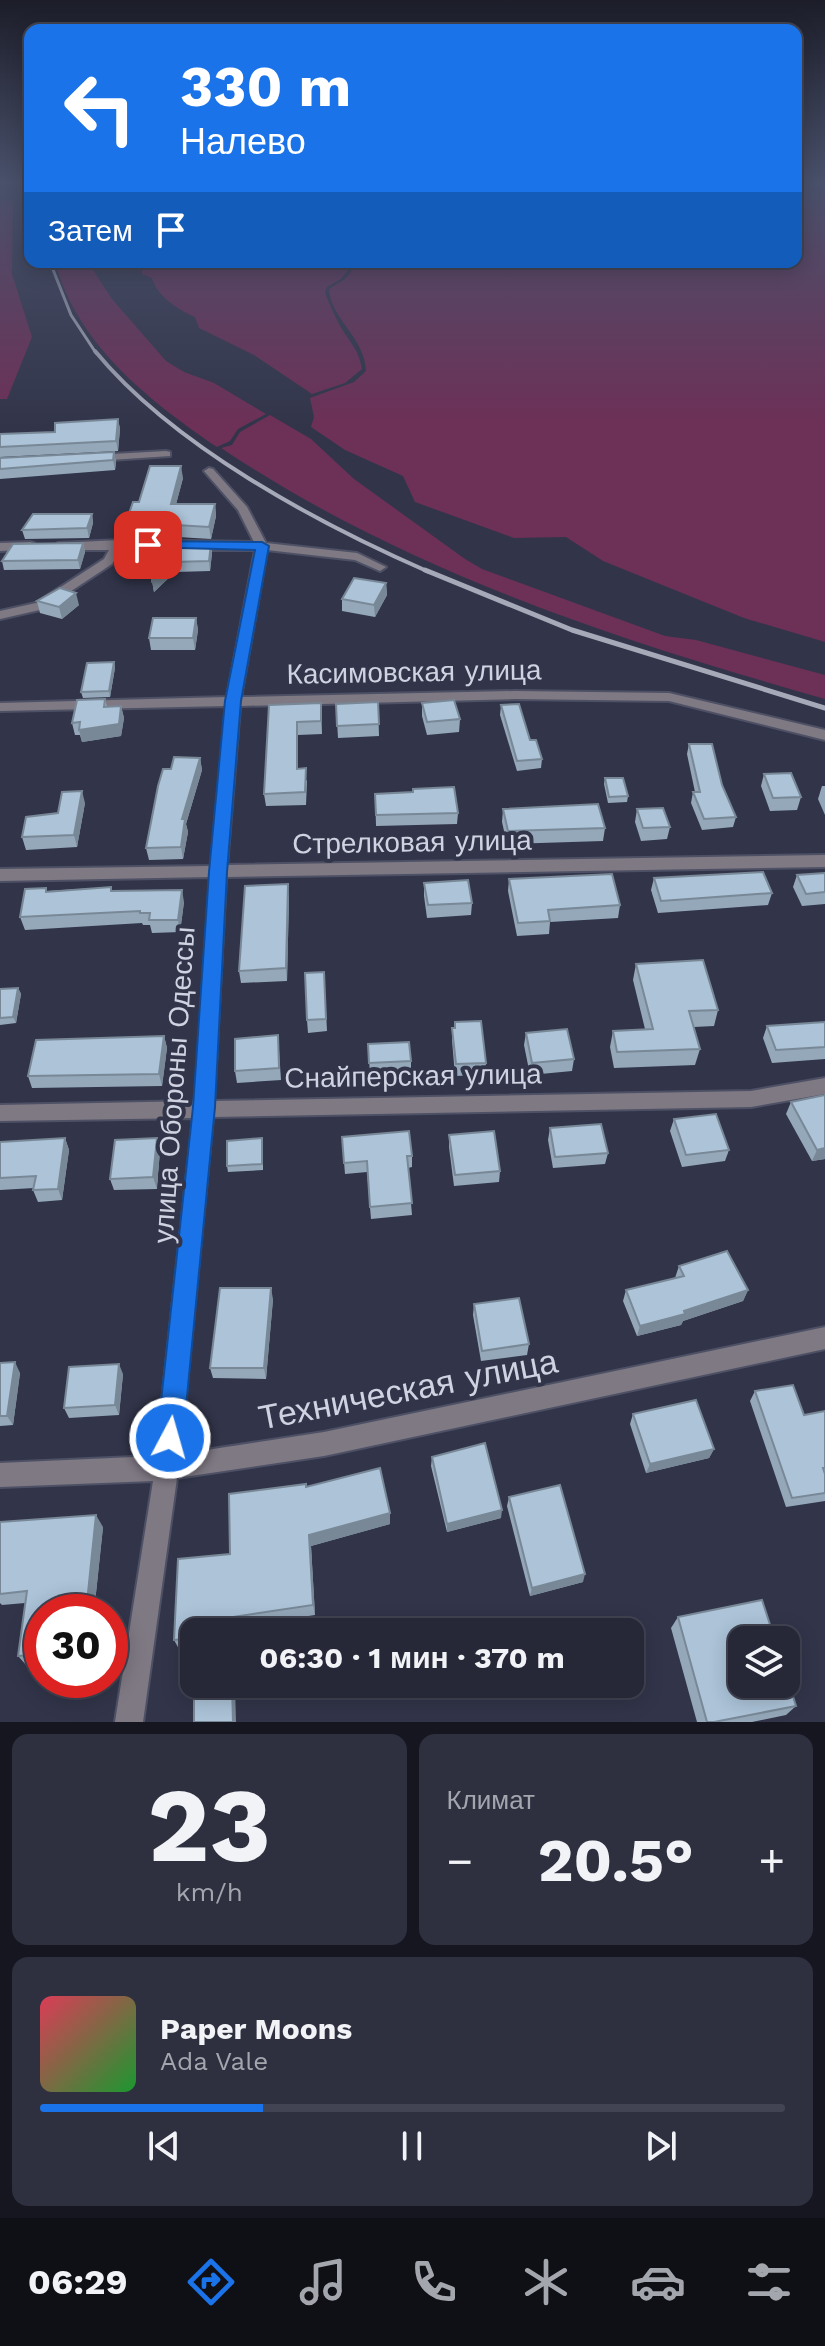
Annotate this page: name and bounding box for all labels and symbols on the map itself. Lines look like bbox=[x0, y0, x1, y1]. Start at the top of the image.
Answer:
pin bbox=[114, 511, 182, 579]
street label: Касимовская улица bbox=[286, 653, 542, 691]
street label: Стрелковая улица bbox=[292, 823, 532, 861]
street label: улица Обороны Одессы bbox=[146, 926, 202, 1244]
street label: Снайперская улица bbox=[284, 1057, 542, 1095]
street label: Техническая улица bbox=[255, 1340, 561, 1438]
position arrow bbox=[128, 1396, 212, 1480]
speed limit sign: 30 bbox=[24, 1594, 128, 1698]

